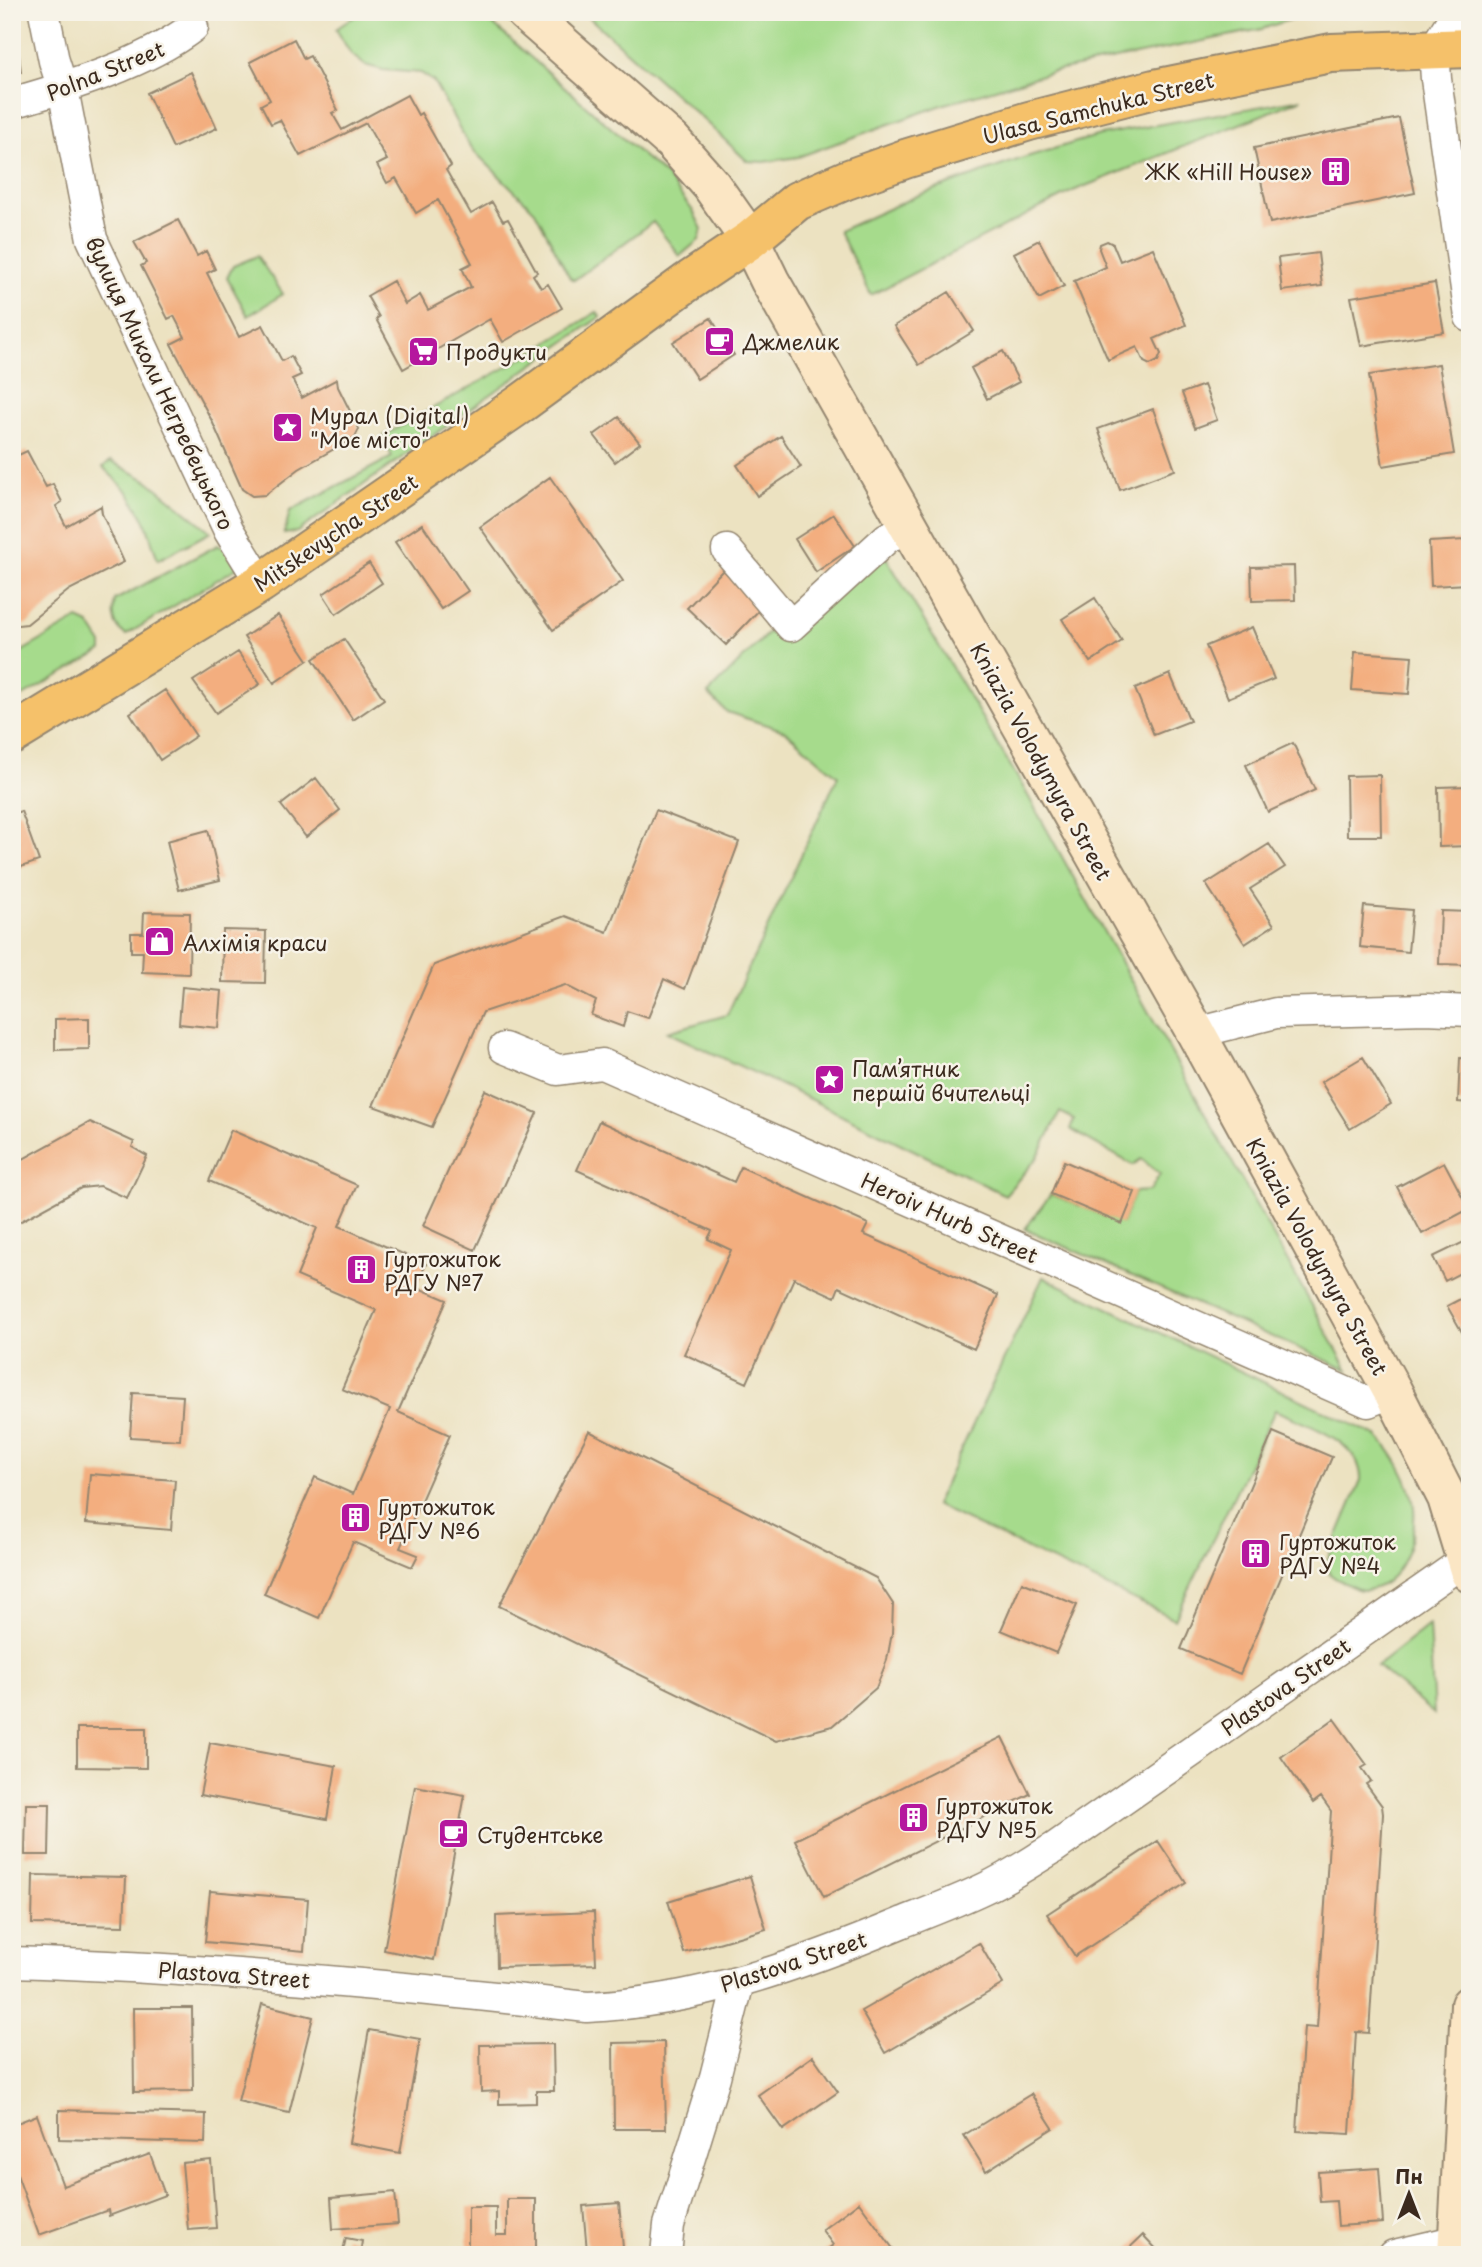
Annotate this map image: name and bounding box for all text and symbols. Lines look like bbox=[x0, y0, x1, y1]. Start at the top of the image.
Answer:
street label: Polna Street bbox=[41, 32, 169, 108]
street label: Ulasa Samchuka Street bbox=[979, 63, 1217, 151]
building icon: ЖК «Hill House» bbox=[1318, 154, 1352, 188]
place label: ЖК «Hill House» bbox=[1144, 155, 1312, 187]
street label: вулиця Миколи Негребецького bbox=[79, 231, 243, 535]
cafe icon: Джмелик bbox=[703, 324, 737, 358]
place label: Джмелик bbox=[742, 325, 840, 357]
supermarket icon: Продукти bbox=[406, 334, 440, 368]
place label: Продукти bbox=[446, 335, 547, 367]
place label: Мурал (Digital) "Моє місто" bbox=[310, 399, 469, 455]
place icon: Мурал (Digital) "Моє місто" bbox=[270, 410, 304, 444]
street label: Mitskevycha Street bbox=[247, 465, 424, 599]
street label: Kniazia Volodymyra Street bbox=[963, 636, 1121, 886]
shop icon: Алхімія краси bbox=[143, 925, 177, 959]
place label: Алхімія краси bbox=[183, 926, 328, 958]
place label: Пам’ятник першій вчительці bbox=[852, 1052, 1030, 1108]
place icon: Пам’ятник першій вчительці bbox=[812, 1063, 846, 1097]
street label: Kniazia Volodymyra Street bbox=[1239, 1131, 1397, 1381]
street label: Heroiv Hurb Street bbox=[856, 1164, 1044, 1270]
place label: Гуртожиток РДГУ №7 bbox=[384, 1242, 501, 1298]
building icon: Гуртожиток РДГУ №7 bbox=[344, 1253, 378, 1287]
place label: Гуртожиток РДГУ №6 bbox=[378, 1490, 495, 1546]
building icon: Гуртожиток РДГУ №6 bbox=[338, 1501, 372, 1535]
place label: Гуртожиток РДГУ №4 bbox=[1279, 1525, 1396, 1581]
building icon: Гуртожиток РДГУ №4 bbox=[1239, 1536, 1273, 1570]
street label: Plastova Street bbox=[1214, 1629, 1356, 1743]
place label: Гуртожиток РДГУ №5 bbox=[936, 1789, 1053, 1845]
building icon: Гуртожиток РДГУ №5 bbox=[896, 1800, 930, 1834]
cafe icon: Студентське bbox=[437, 1817, 471, 1851]
place label: Студентське bbox=[477, 1818, 603, 1850]
street label: Plastova Street bbox=[716, 1922, 870, 2000]
street label: Plastova Street bbox=[157, 1953, 311, 1995]
north arrow bbox=[1374, 2158, 1444, 2228]
text: Пн bbox=[1395, 2162, 1423, 2190]

